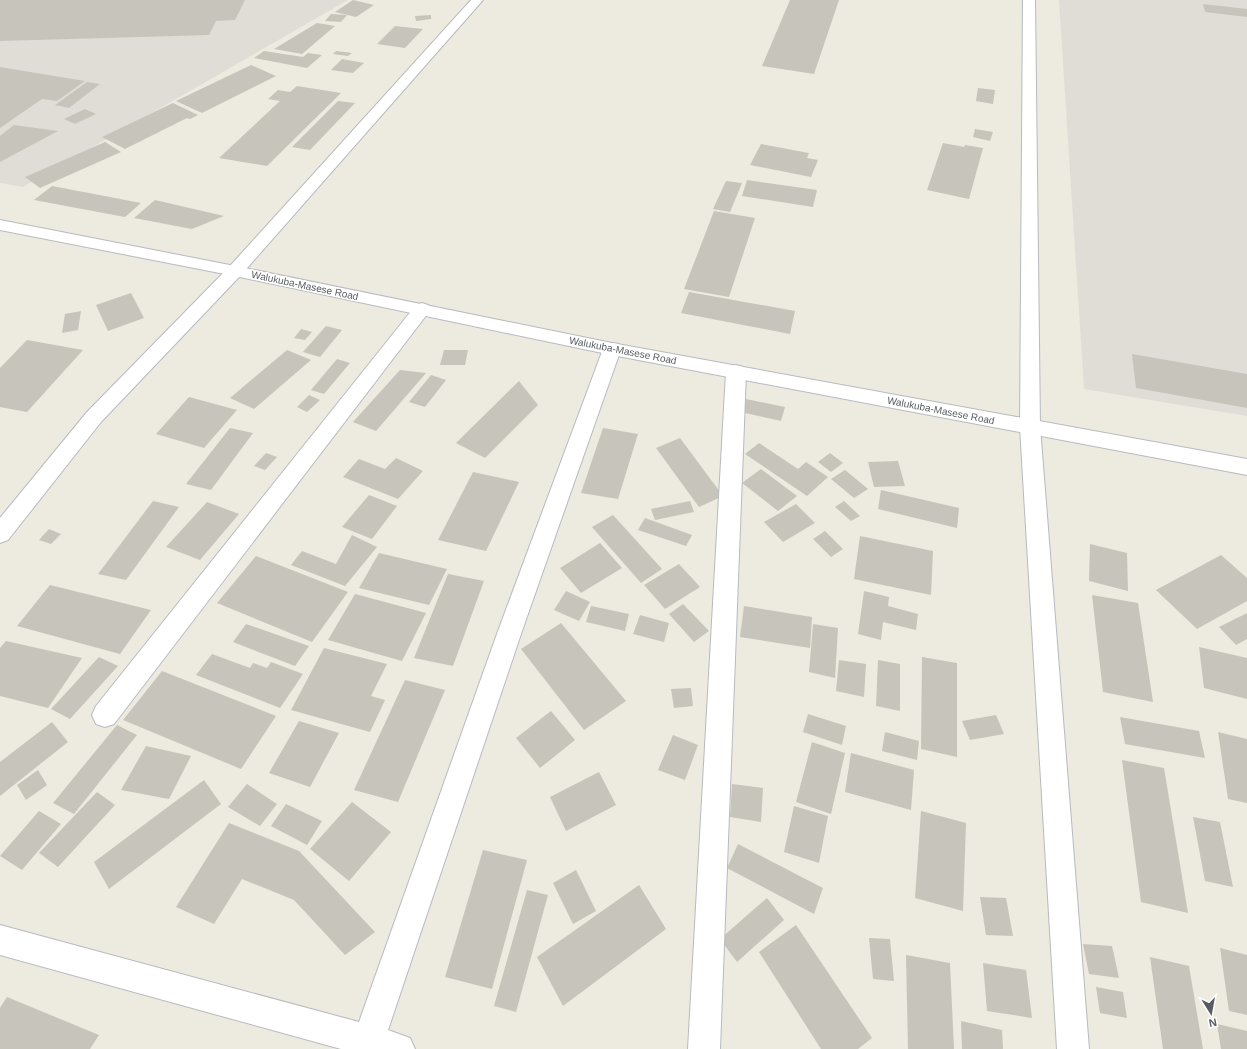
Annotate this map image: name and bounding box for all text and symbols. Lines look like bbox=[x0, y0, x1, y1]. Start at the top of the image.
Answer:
street label: Walukuba-Masese Road bbox=[250, 269, 359, 302]
street label: Walukuba-Masese Road bbox=[568, 335, 678, 366]
street label: Walukuba-Masese Road bbox=[886, 395, 996, 426]
north arrow bbox=[1191, 993, 1231, 1033]
text: N bbox=[1208, 1016, 1218, 1029]

